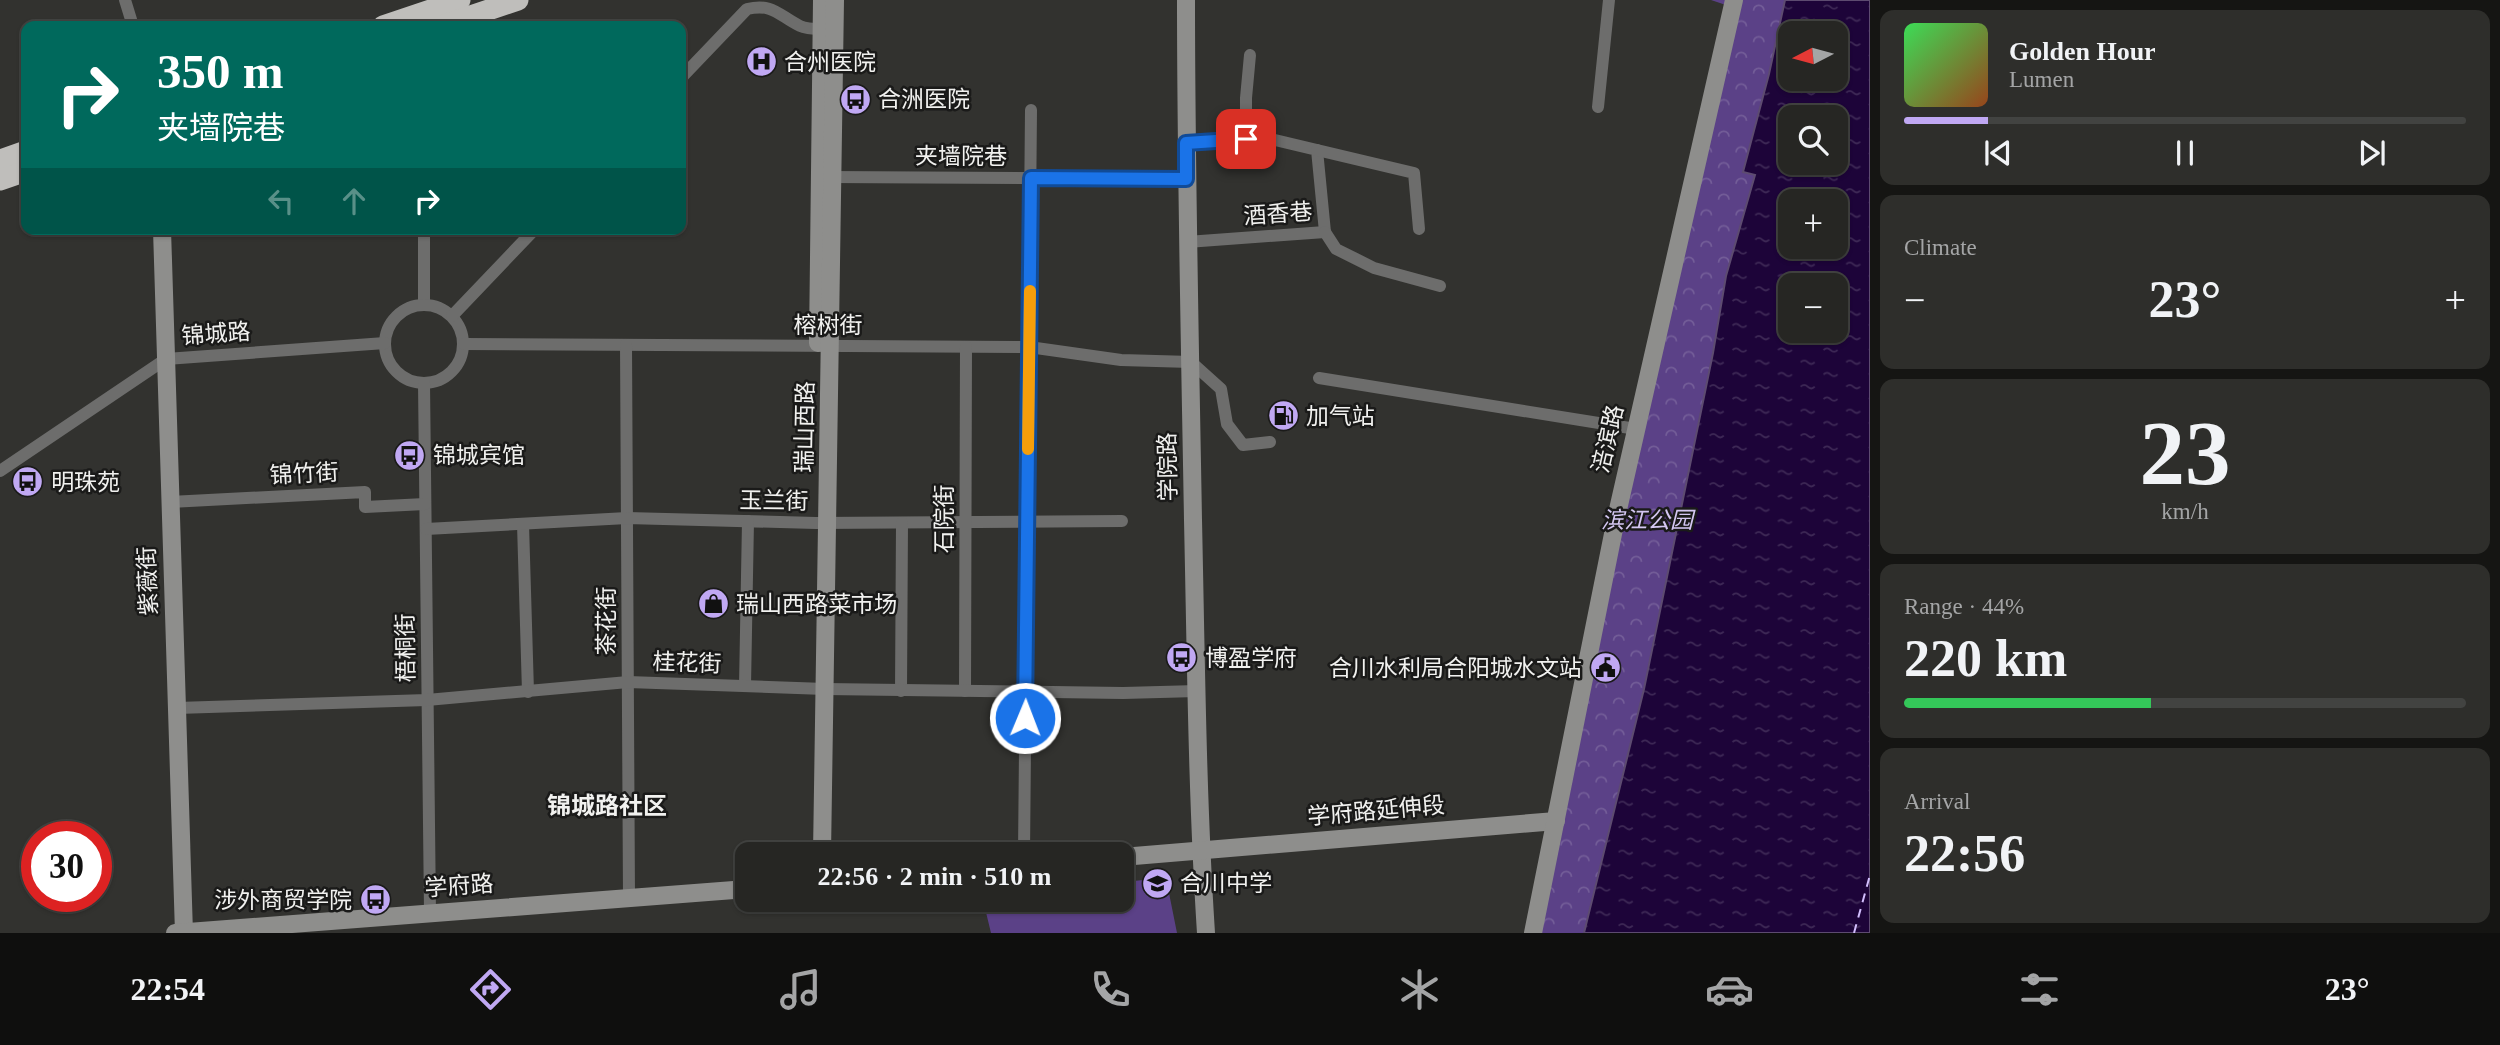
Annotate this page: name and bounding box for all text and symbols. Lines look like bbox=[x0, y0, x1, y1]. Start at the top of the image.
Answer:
north arrow bbox=[1778, 21, 1848, 91]
map controls bbox=[1778, 21, 1848, 343]
text: Golden Hour bbox=[2009, 37, 2156, 66]
text: 350 m bbox=[157, 44, 284, 99]
hospital icon: 合州医院 bbox=[744, 45, 778, 79]
icon: right bbox=[42, 49, 133, 140]
place label: 合州医院 bbox=[784, 50, 876, 75]
text: Lumen bbox=[2009, 67, 2074, 92]
bus stop icon: 合洲医院 bbox=[838, 82, 872, 116]
place label: 合洲医院 bbox=[878, 87, 970, 112]
button: search bbox=[1778, 105, 1848, 175]
pin bbox=[1216, 109, 1276, 169]
text: 夹墙院巷 bbox=[157, 110, 285, 146]
icon: arrive bbox=[1227, 120, 1265, 158]
icon: previous bbox=[1979, 134, 2017, 172]
icon: pause bbox=[2166, 134, 2204, 172]
icon: next bbox=[2353, 134, 2391, 172]
street label: 夹墙院巷 bbox=[915, 144, 1007, 169]
icon: left bbox=[262, 182, 300, 220]
icon: ahead bbox=[335, 182, 373, 220]
icon: right bbox=[408, 182, 446, 220]
button: + bbox=[1778, 189, 1848, 259]
street label: 酒香巷 bbox=[1243, 199, 1313, 229]
text: Climate bbox=[1904, 235, 1977, 260]
text: 23° bbox=[2149, 271, 2221, 328]
button: − bbox=[1778, 273, 1848, 343]
text: − bbox=[1904, 279, 1925, 321]
text: + bbox=[2445, 279, 2466, 321]
street label: 榕树街 bbox=[794, 313, 863, 338]
street label: 锦城路 bbox=[181, 319, 251, 349]
street label: 瑞山西路 bbox=[792, 381, 818, 473]
fuel station icon: 加气站 bbox=[1266, 399, 1300, 433]
street label: 涪滨路 bbox=[1588, 403, 1628, 475]
text: 23 bbox=[2140, 403, 2231, 504]
place label: 加气站 bbox=[1306, 404, 1375, 429]
street label: 学院路 bbox=[1155, 432, 1181, 502]
bus stop icon: 锦城宾馆 bbox=[393, 438, 427, 472]
place label: 锦城宾馆 bbox=[433, 443, 525, 468]
street label: 锦竹街 bbox=[269, 460, 339, 488]
bus stop icon: 明珠苑 bbox=[11, 465, 45, 499]
place label: 明珠苑 bbox=[51, 470, 120, 495]
street label: 石院街 bbox=[932, 485, 957, 554]
street label: 玉兰街 bbox=[739, 488, 809, 514]
text: km/h bbox=[2161, 499, 2209, 524]
park label: 滨江公园 bbox=[1601, 508, 1696, 533]
street label: 紫薇街 bbox=[134, 546, 162, 616]
street label: 茶花街 bbox=[594, 587, 619, 656]
shop icon: 瑞山西路菜市场 bbox=[696, 587, 730, 621]
place label: 瑞山西路菜市场 bbox=[736, 592, 897, 617]
text: Range · 44% bbox=[1904, 594, 2024, 619]
street label: 梧桐街 bbox=[393, 613, 419, 683]
text: 220 km bbox=[1904, 630, 2067, 687]
bus stop icon: 博盈学府 bbox=[1165, 641, 1199, 675]
place label: 博盈学府 bbox=[1205, 646, 1297, 671]
street label: 桂花街 bbox=[652, 649, 722, 677]
public building icon: 合川水利局合阳城水文站 bbox=[1588, 651, 1622, 685]
place label: 合川水利局合阳城水文站 bbox=[1329, 656, 1582, 681]
position arrow bbox=[988, 681, 1062, 755]
text: Arrival bbox=[1904, 789, 1970, 814]
district label: 锦城路社区 bbox=[547, 793, 667, 819]
street label: 学府路延伸段 bbox=[1306, 793, 1446, 829]
speed limit sign: 30 bbox=[21, 821, 112, 912]
text: 22:56 bbox=[1904, 825, 2025, 882]
text: 22:56 · 2 min · 510 m bbox=[818, 862, 1052, 891]
school or university icon: 合川中学 bbox=[1140, 866, 1174, 900]
street label: 学府路 bbox=[424, 871, 494, 901]
place label: 合川中学 bbox=[1180, 871, 1272, 896]
bus stop icon: 涉外商贸学院 bbox=[358, 883, 392, 917]
place label: 涉外商贸学院 bbox=[214, 888, 352, 913]
icon: directions bbox=[466, 965, 515, 1014]
icon: music bbox=[776, 965, 825, 1014]
icon: phone bbox=[1086, 965, 1135, 1014]
icon: climate bbox=[1395, 965, 1444, 1014]
icon: car bbox=[1705, 965, 1754, 1014]
icon: filters bbox=[2015, 965, 2064, 1014]
text: 22:54 bbox=[130, 971, 205, 1007]
text: 23° bbox=[2325, 971, 2370, 1007]

